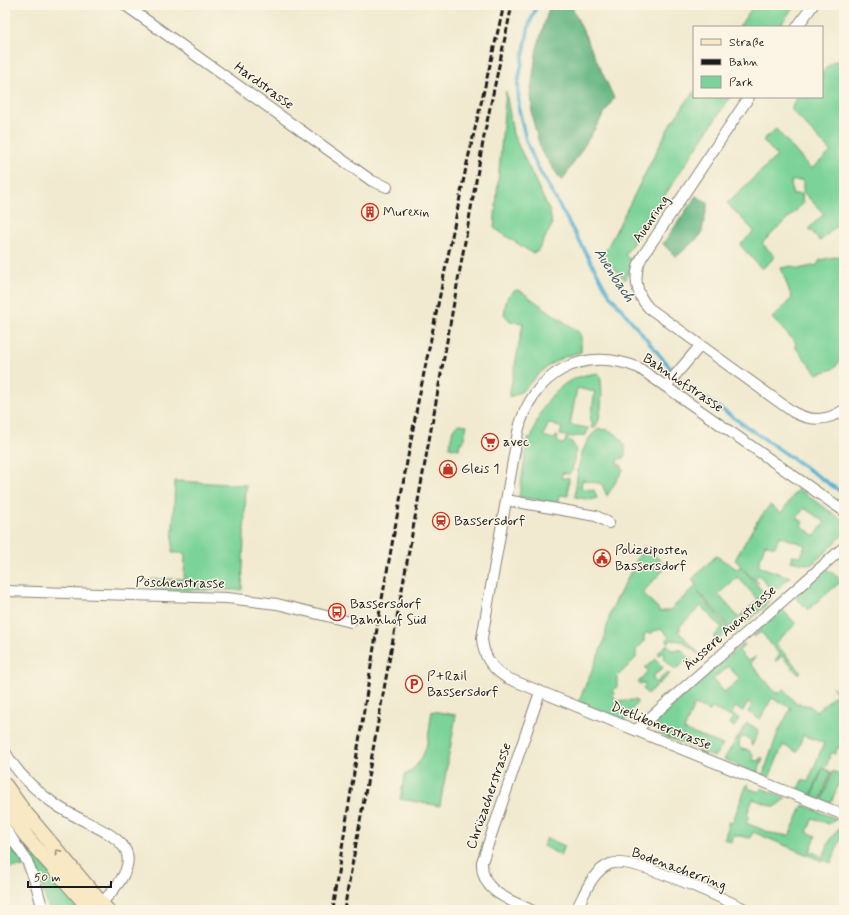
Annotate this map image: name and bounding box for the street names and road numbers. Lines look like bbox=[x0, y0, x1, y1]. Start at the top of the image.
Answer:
street label: Hardstrasse bbox=[230, 58, 298, 114]
street label: Auenring bbox=[629, 192, 673, 246]
street label: Bahnhofstrasse bbox=[639, 349, 727, 417]
street label: Pöschenstrasse bbox=[135, 573, 225, 593]
street label: Äussere Auenstrasse bbox=[680, 581, 780, 675]
street label: Dietlikonerstrasse bbox=[608, 698, 714, 754]
street label: Chrüzacherstrasse bbox=[462, 740, 516, 852]
street label: Bodenacherring bbox=[629, 843, 729, 895]

